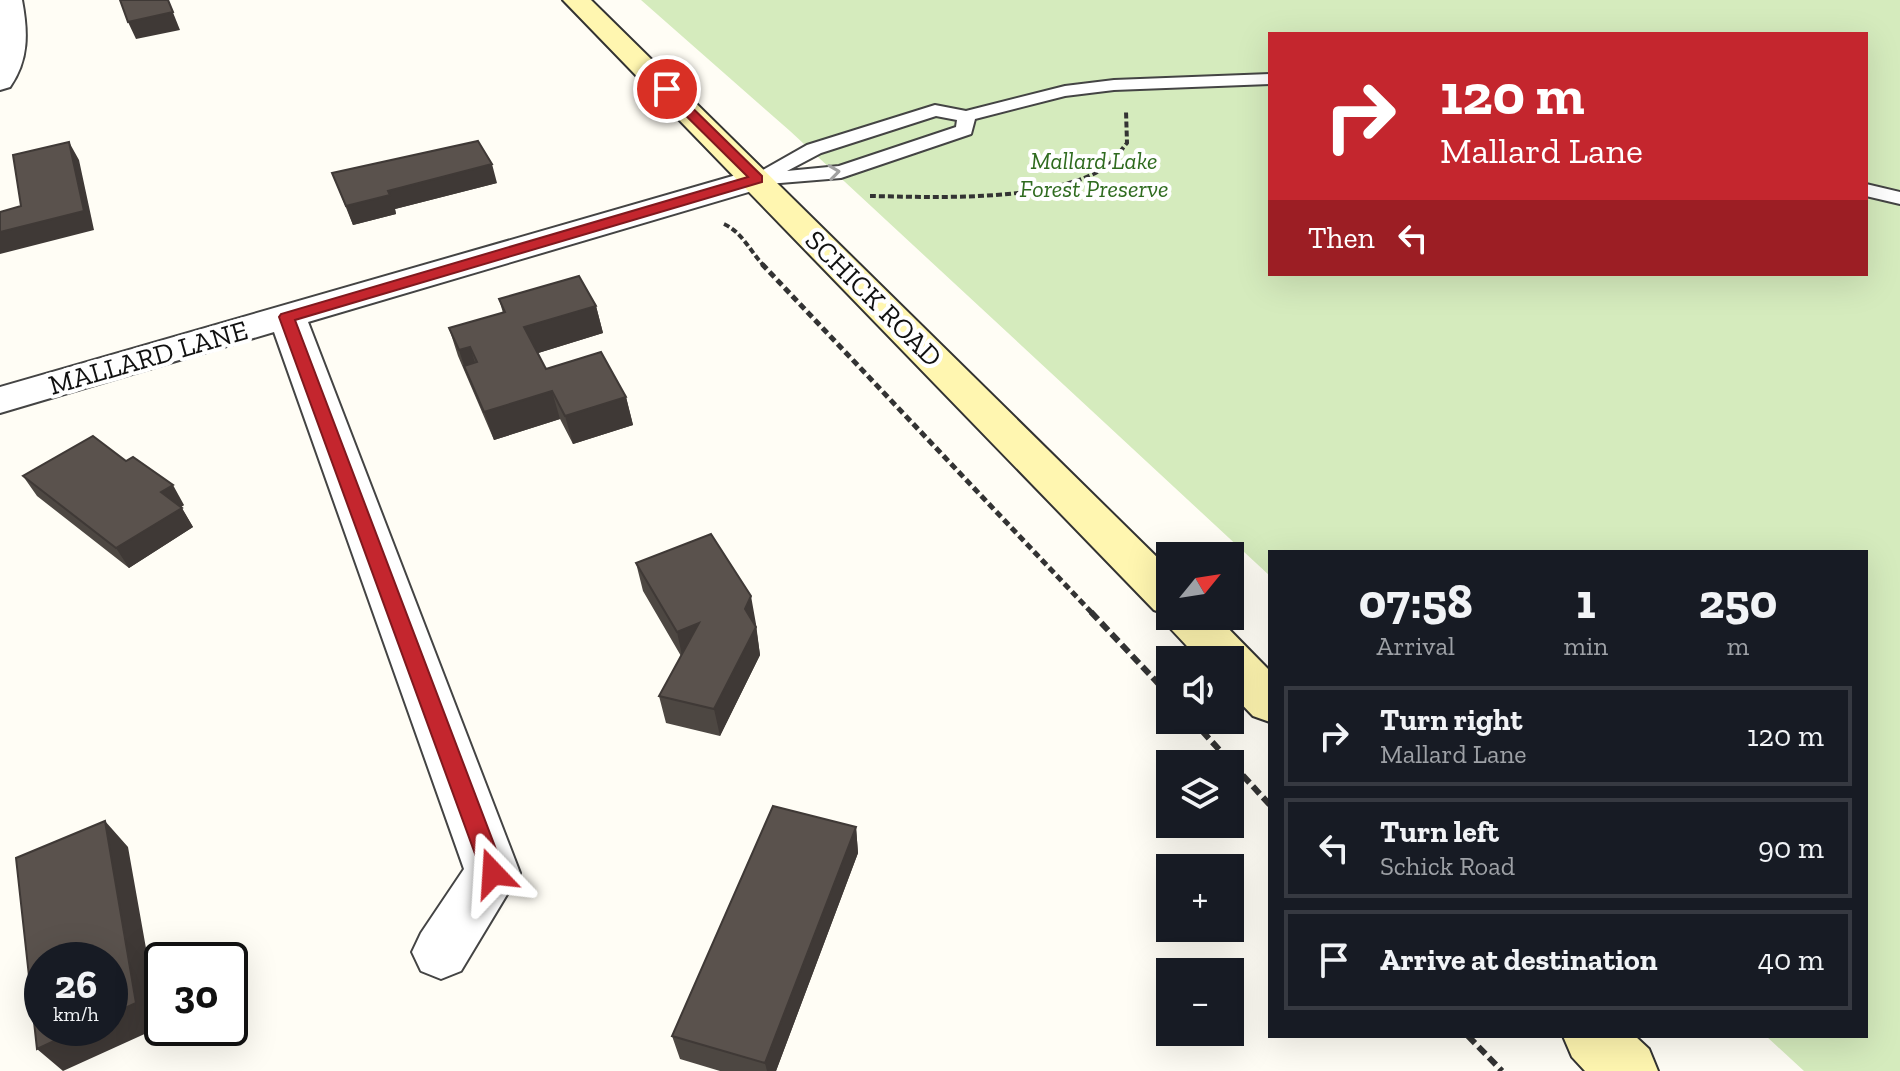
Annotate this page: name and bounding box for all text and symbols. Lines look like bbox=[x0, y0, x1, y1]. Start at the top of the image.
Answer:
pin bbox=[633, 55, 701, 123]
text: 120 m bbox=[1440, 61, 1584, 128]
icon: right bbox=[1308, 64, 1412, 168]
icon: arrive bbox=[645, 67, 689, 111]
text: Mallard Lane bbox=[1440, 129, 1643, 172]
park label: Mallard Lake Forest Preserve bbox=[1020, 146, 1168, 203]
one-way arrow bbox=[828, 164, 841, 181]
icon: left bbox=[1391, 216, 1435, 260]
text: Then bbox=[1308, 220, 1375, 256]
street label: SCHICK ROAD bbox=[799, 223, 949, 373]
street label: MALLARD LANE bbox=[45, 313, 251, 402]
north arrow bbox=[1156, 542, 1244, 630]
map controls bbox=[1156, 542, 1244, 1046]
text: 07:58 bbox=[1359, 573, 1473, 630]
text: 1 bbox=[1576, 573, 1596, 630]
text: 250 bbox=[1699, 573, 1777, 630]
text: Arrival bbox=[1377, 630, 1455, 662]
text: min bbox=[1564, 630, 1608, 662]
text: m bbox=[1727, 630, 1749, 662]
button: sound bbox=[1156, 646, 1244, 734]
text: Turn right bbox=[1380, 702, 1522, 738]
icon: right bbox=[1312, 714, 1356, 758]
text: 120 m bbox=[1747, 718, 1824, 754]
text: Mallard Lane bbox=[1380, 738, 1527, 770]
button: layers bbox=[1156, 750, 1244, 838]
text: Turn left bbox=[1380, 814, 1499, 850]
icon: left bbox=[1312, 826, 1356, 870]
text: 90 m bbox=[1758, 830, 1824, 866]
position arrow bbox=[451, 831, 535, 915]
text: Schick Road bbox=[1380, 850, 1515, 882]
button: + bbox=[1156, 854, 1244, 942]
icon: arrive bbox=[1312, 938, 1356, 982]
speed limit sign: 30 bbox=[144, 942, 248, 1046]
text: Arrive at destination bbox=[1380, 942, 1657, 978]
text: 40 m bbox=[1758, 942, 1824, 978]
button: − bbox=[1156, 958, 1244, 1046]
text: 26 bbox=[55, 960, 97, 1008]
text: km/h bbox=[53, 1002, 99, 1026]

